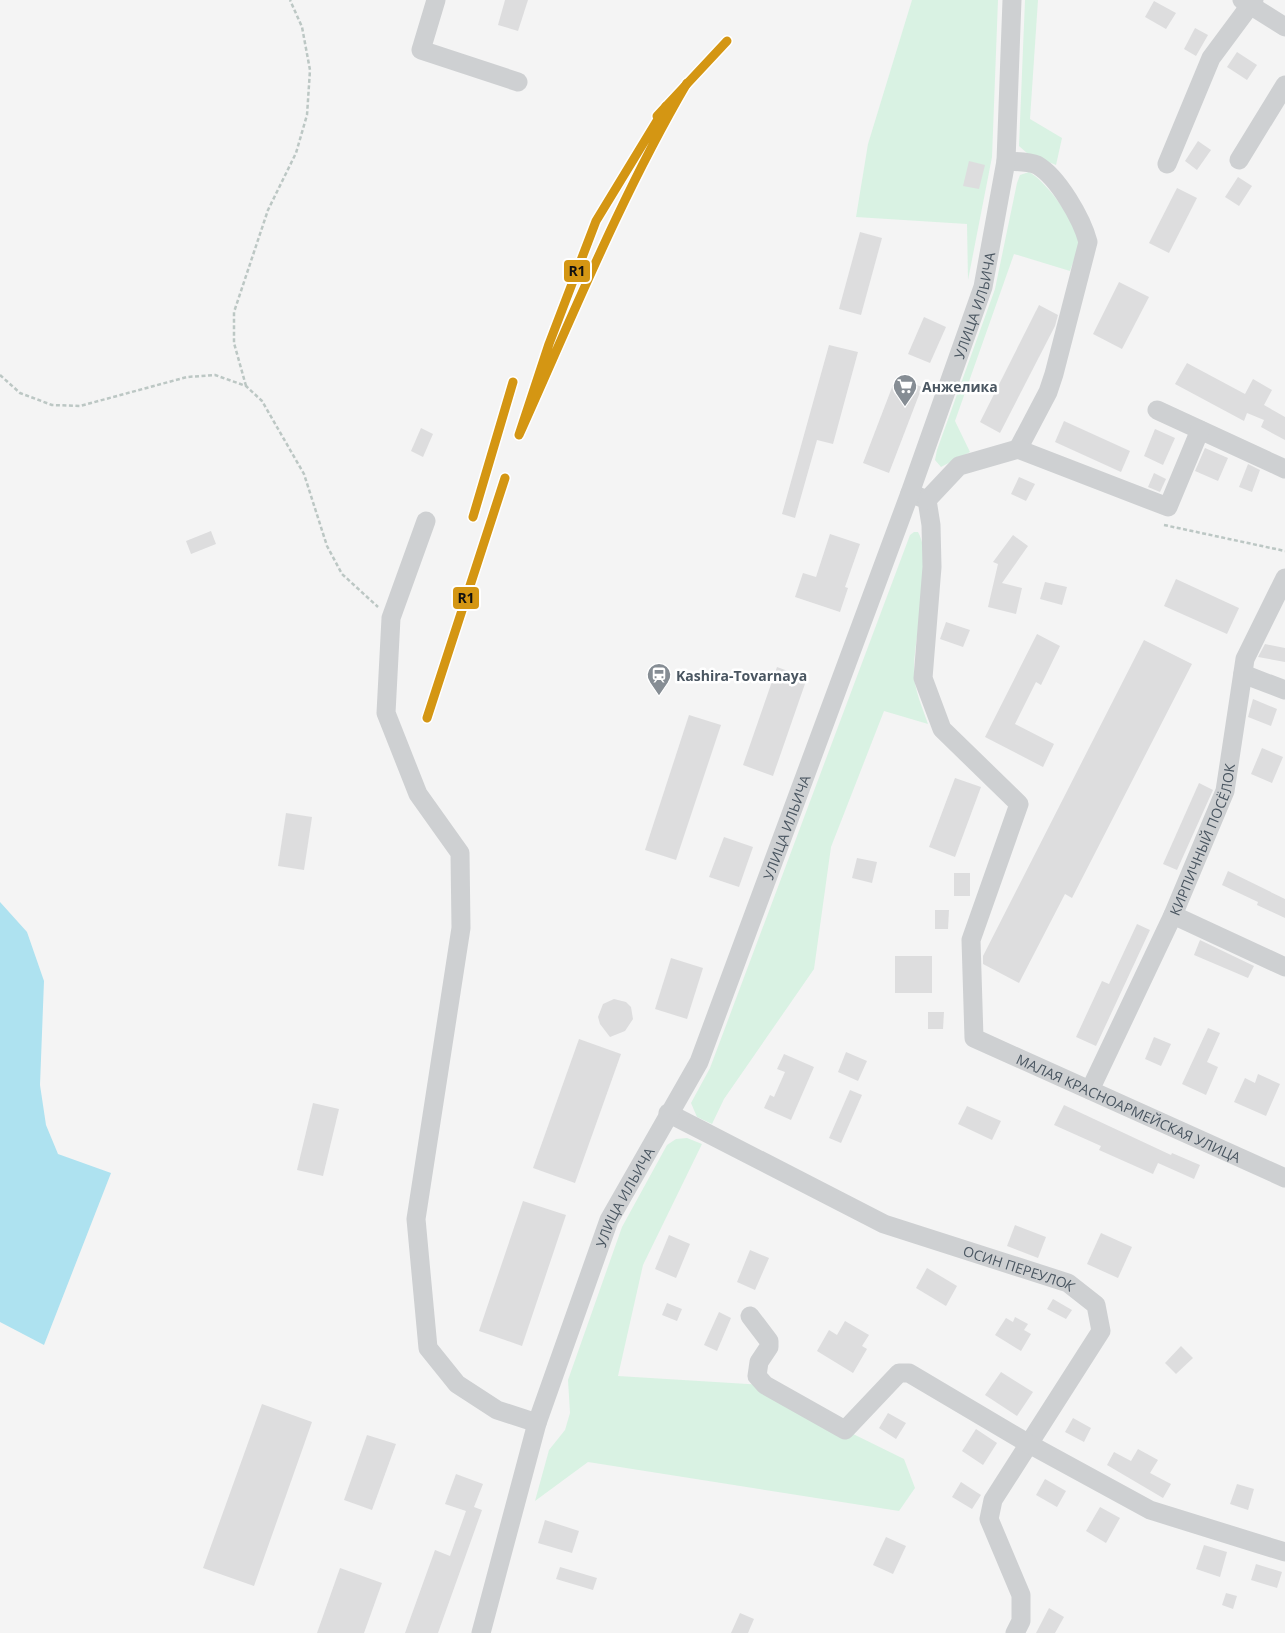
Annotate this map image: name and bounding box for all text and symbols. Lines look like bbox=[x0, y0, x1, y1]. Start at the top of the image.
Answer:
street label: УЛИЦА ИЛЬИЧА bbox=[949, 250, 999, 361]
line badge: R1 bbox=[563, 259, 591, 283]
text: R1 bbox=[568, 261, 586, 280]
supermarket icon: Анжелика bbox=[892, 373, 918, 407]
place label: Анжелика bbox=[922, 377, 998, 396]
line badge: R1 bbox=[452, 586, 480, 610]
text: R1 bbox=[457, 588, 475, 607]
station icon: Kashira-Tovarnaya bbox=[646, 662, 672, 696]
place label: Kashira-Tovarnaya bbox=[676, 666, 807, 685]
street label: КИРПИЧНЫЙ ПОСЁЛОК bbox=[1164, 762, 1239, 918]
street label: УЛИЦА ИЛЬИЧА bbox=[758, 772, 814, 882]
street label: МАЛАЯ КРАСНОАРМЕЙСКАЯ УЛИЦА bbox=[1014, 1049, 1244, 1166]
street label: УЛИЦА ИЛЬИЧА bbox=[591, 1143, 658, 1250]
street label: ОСИН ПЕРЕУЛОК bbox=[961, 1241, 1080, 1295]

